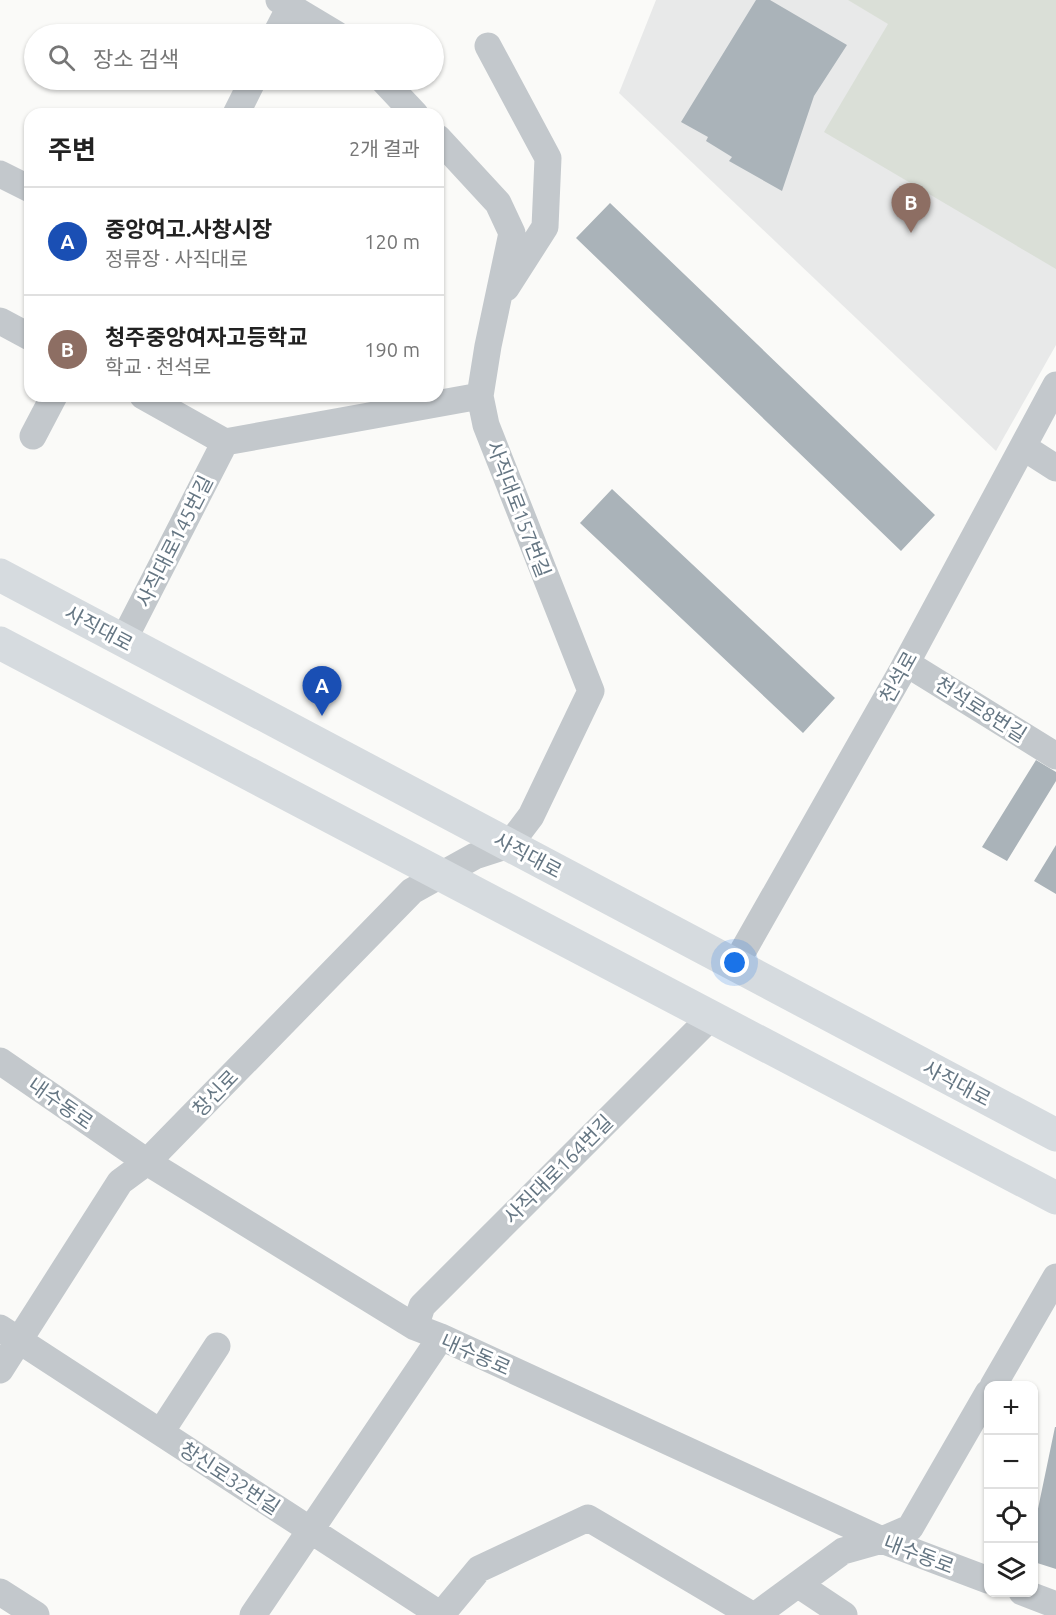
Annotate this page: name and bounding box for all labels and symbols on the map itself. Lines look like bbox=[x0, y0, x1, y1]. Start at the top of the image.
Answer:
pin: B bbox=[892, 184, 930, 233]
street label: 사직대로157번길 bbox=[482, 438, 556, 580]
street label: 사직대로145번길 bbox=[131, 472, 217, 610]
street label: 사직대로 bbox=[61, 601, 137, 655]
street label: 천석로 bbox=[875, 647, 921, 707]
pin: A bbox=[302, 666, 342, 716]
street label: 천석로8번길 bbox=[931, 672, 1031, 746]
street label: 사직대로 bbox=[490, 828, 566, 882]
your location bbox=[720, 948, 749, 977]
street label: 사직대로 bbox=[919, 1056, 995, 1110]
street label: 창신로 bbox=[188, 1065, 242, 1121]
street label: 내수동로 bbox=[24, 1072, 98, 1134]
street label: 사직대로164번길 bbox=[499, 1110, 617, 1228]
street label: 내수동로 bbox=[438, 1329, 514, 1379]
street label: 창신로32번길 bbox=[176, 1437, 284, 1519]
street label: 내수동로 bbox=[881, 1530, 957, 1578]

